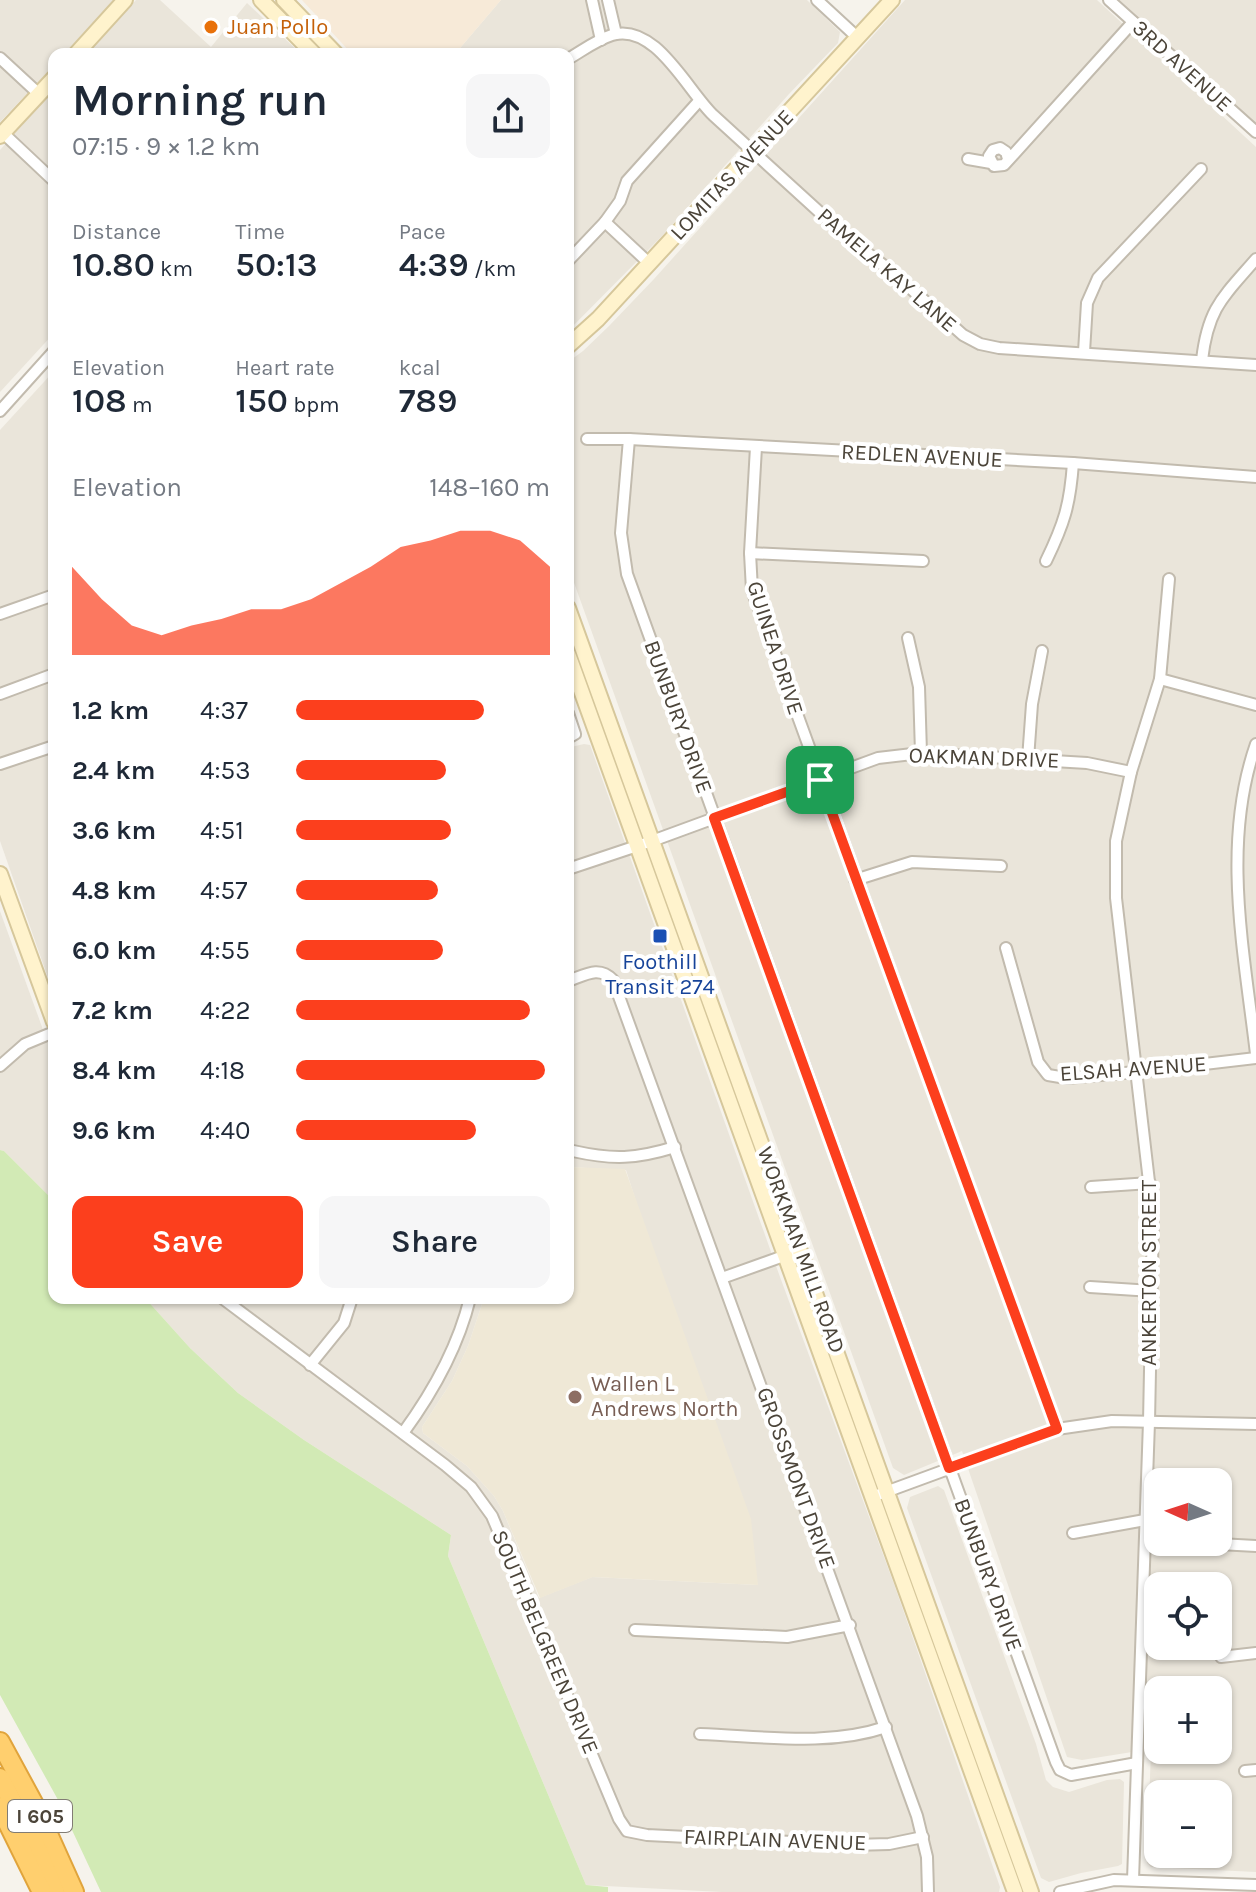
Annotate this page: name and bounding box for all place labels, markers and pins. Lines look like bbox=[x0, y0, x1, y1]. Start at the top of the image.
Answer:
place label: Juan Pollo bbox=[227, 14, 328, 40]
marker: Juan Pollo bbox=[202, 18, 220, 36]
pin bbox=[786, 746, 854, 814]
marker: Foothill Transit 274 bbox=[651, 927, 669, 945]
place label: Foothill Transit 274 bbox=[605, 949, 715, 1000]
place label: Wallen L Andrews North bbox=[591, 1371, 739, 1422]
marker: Wallen L Andrews North bbox=[566, 1388, 584, 1406]

